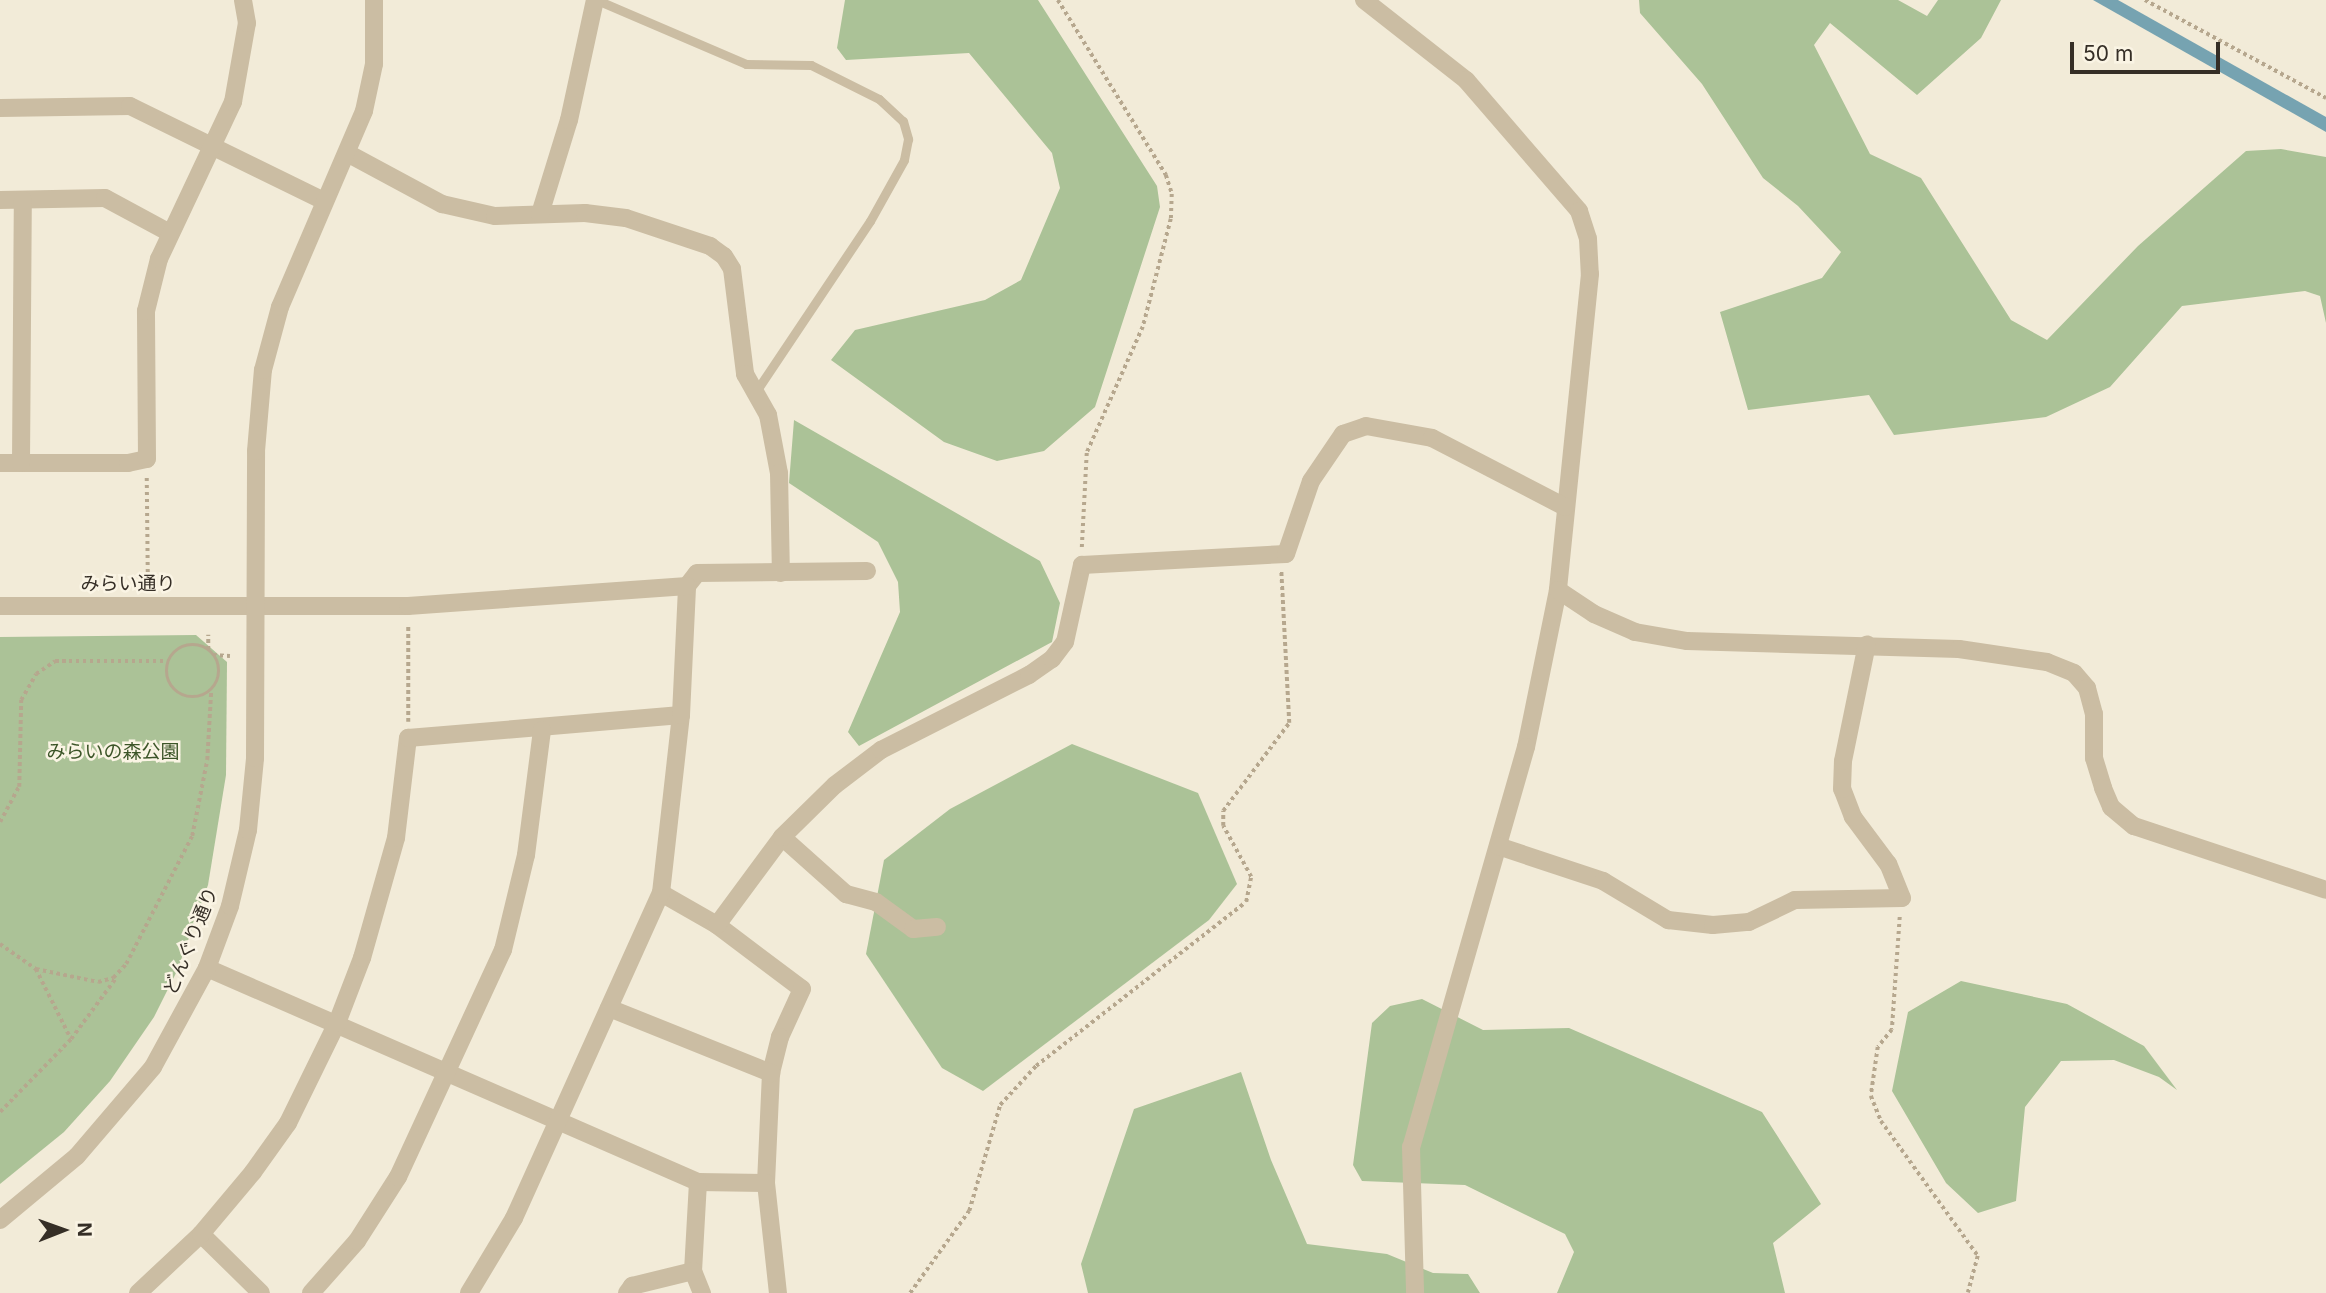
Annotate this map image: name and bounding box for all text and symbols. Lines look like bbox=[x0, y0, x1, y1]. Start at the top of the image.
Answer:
scale bar bbox=[2074, 28, 2224, 72]
text: 50 m bbox=[2083, 41, 2133, 66]
street label: みらい通り bbox=[81, 573, 175, 595]
park label: みらいの森公園 bbox=[47, 741, 179, 763]
street label: どんぐり通り bbox=[159, 884, 223, 998]
north arrow bbox=[28, 1195, 98, 1265]
text: N bbox=[73, 1222, 96, 1237]

